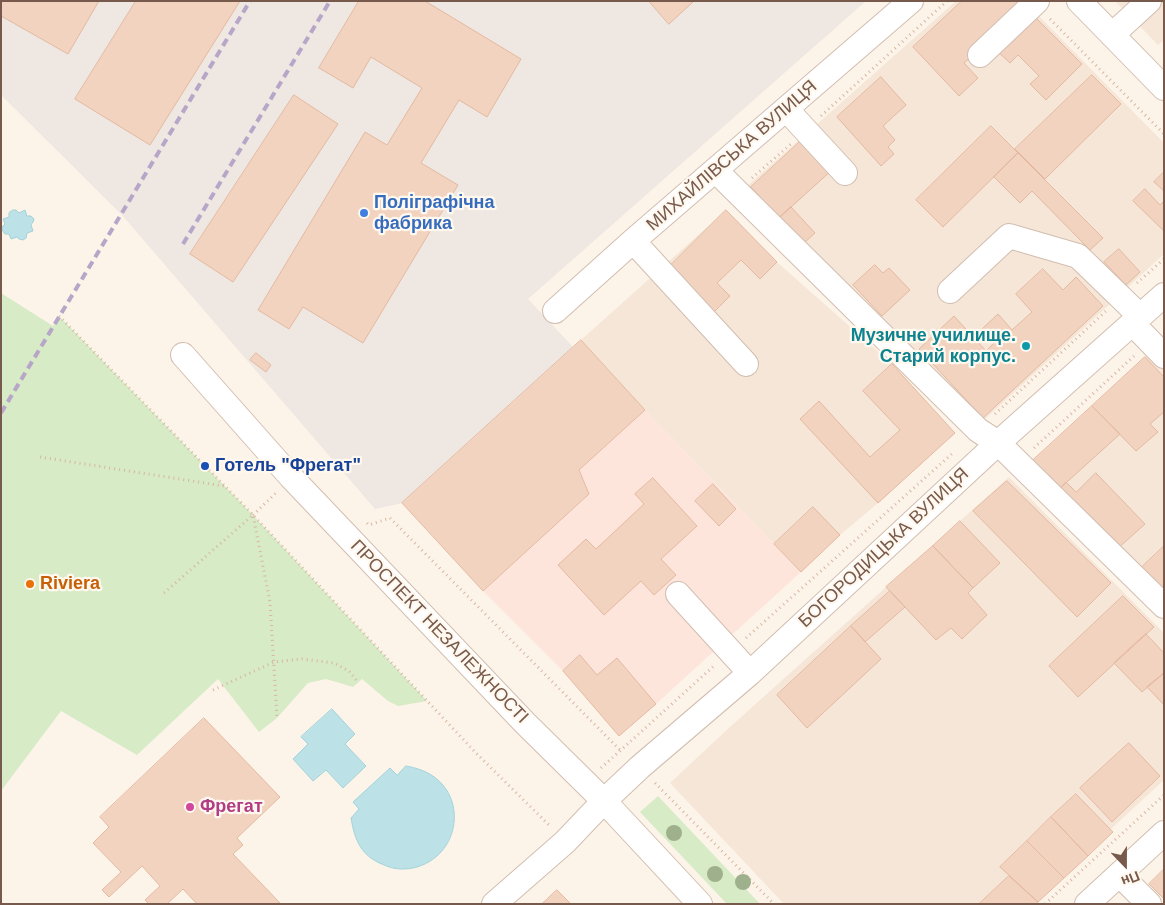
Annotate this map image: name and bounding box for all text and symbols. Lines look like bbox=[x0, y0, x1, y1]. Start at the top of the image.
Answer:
street label: МИХАЙЛІВСЬКА ВУЛИЦЯ bbox=[642, 76, 822, 236]
place label: Поліграфічна фабрика bbox=[374, 192, 495, 234]
marker: Поліграфічна фабрика bbox=[358, 207, 370, 219]
place label: Музичне училище. Старий корпус. bbox=[851, 325, 1016, 368]
marker: Музичне училище. Старий корпус. bbox=[1020, 340, 1032, 352]
place label: Готель "Фрегат" bbox=[215, 455, 361, 477]
marker: Готель "Фрегат" bbox=[199, 460, 211, 472]
street label: БОГОРОДИЦЬКА ВУЛИЦЯ bbox=[794, 464, 974, 632]
street label: ПРОСПЕКТ НЕЗАЛЕЖНОСТІ bbox=[346, 536, 532, 728]
place label: Riviera bbox=[40, 573, 100, 595]
marker: Riviera bbox=[24, 578, 36, 590]
place label: Фрегат bbox=[200, 796, 263, 818]
marker: Фрегат bbox=[184, 801, 196, 813]
north arrow bbox=[1100, 840, 1150, 890]
text: Пн bbox=[1119, 868, 1142, 890]

